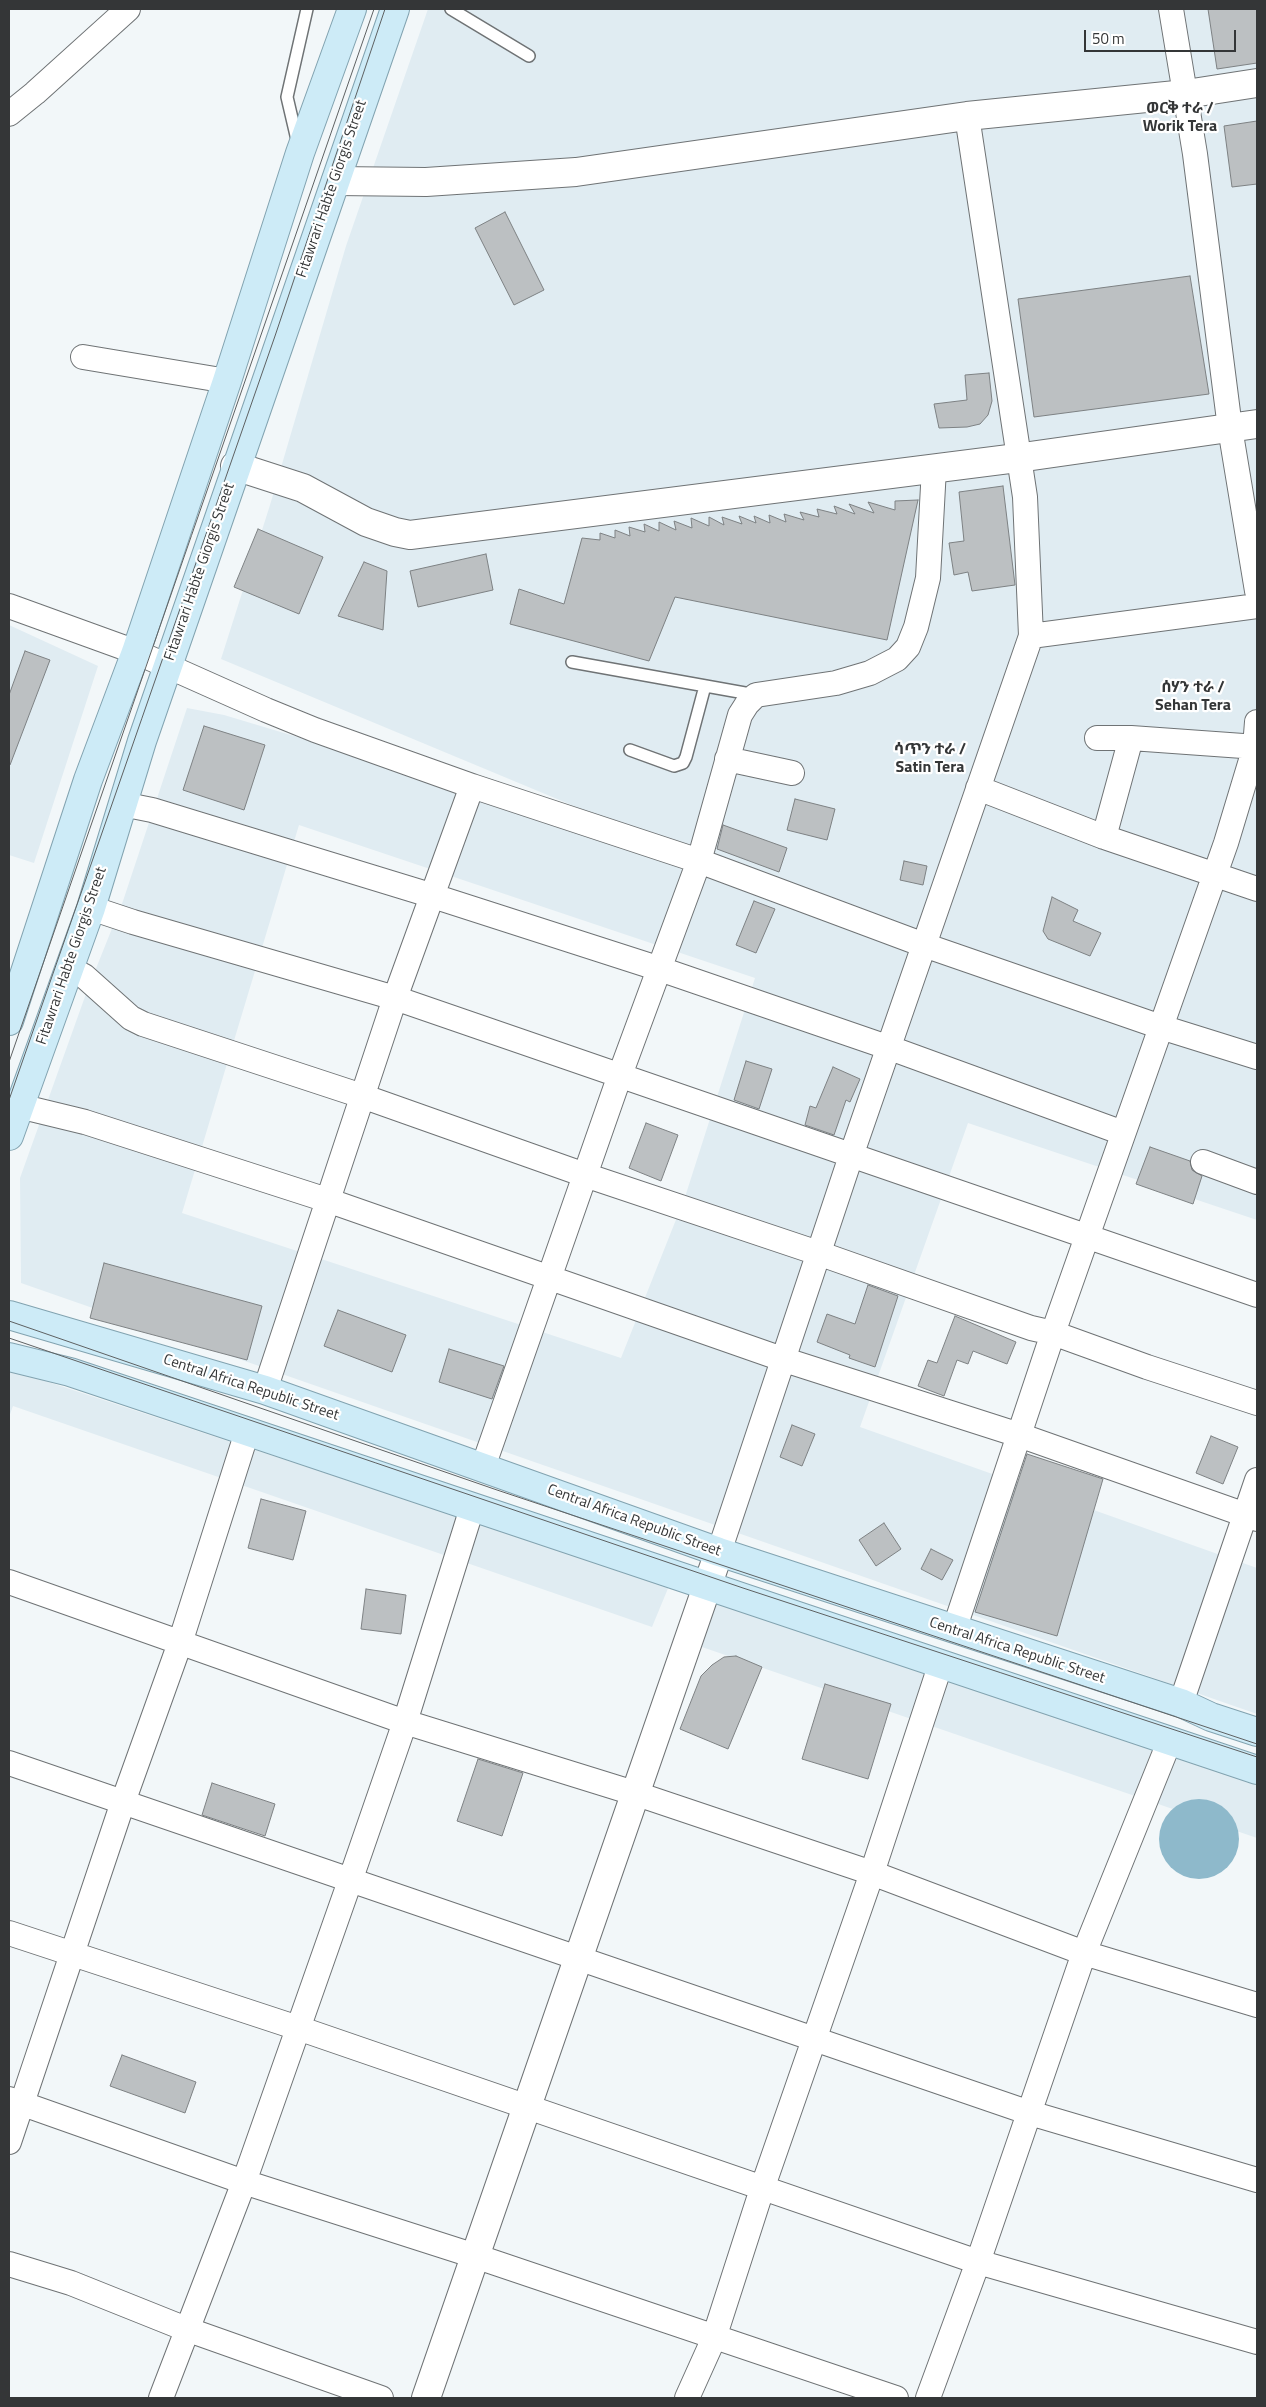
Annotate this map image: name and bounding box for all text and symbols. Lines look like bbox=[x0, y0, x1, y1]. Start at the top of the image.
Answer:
scale bar bbox=[1086, 20, 1238, 52]
text: 50 m bbox=[1092, 27, 1125, 50]
street label: Fitawrari Habte Giorgis Street bbox=[293, 98, 371, 280]
district label: ወርቅ ተራ / Worik Tera bbox=[1143, 99, 1217, 137]
street label: Fitawrari Habte Giorgis Street bbox=[161, 481, 239, 663]
district label: ሰሃን ተራ / Sehan Tera bbox=[1155, 678, 1231, 716]
district label: ሳጥን ተራ / Satin Tera bbox=[894, 740, 966, 778]
street label: Fitawrari Habte Giorgis Street bbox=[33, 865, 111, 1047]
street label: Central Africa Republic Street bbox=[161, 1351, 341, 1425]
street label: Central Africa Republic Street bbox=[545, 1481, 723, 1561]
street label: Central Africa Republic Street bbox=[927, 1614, 1107, 1688]

